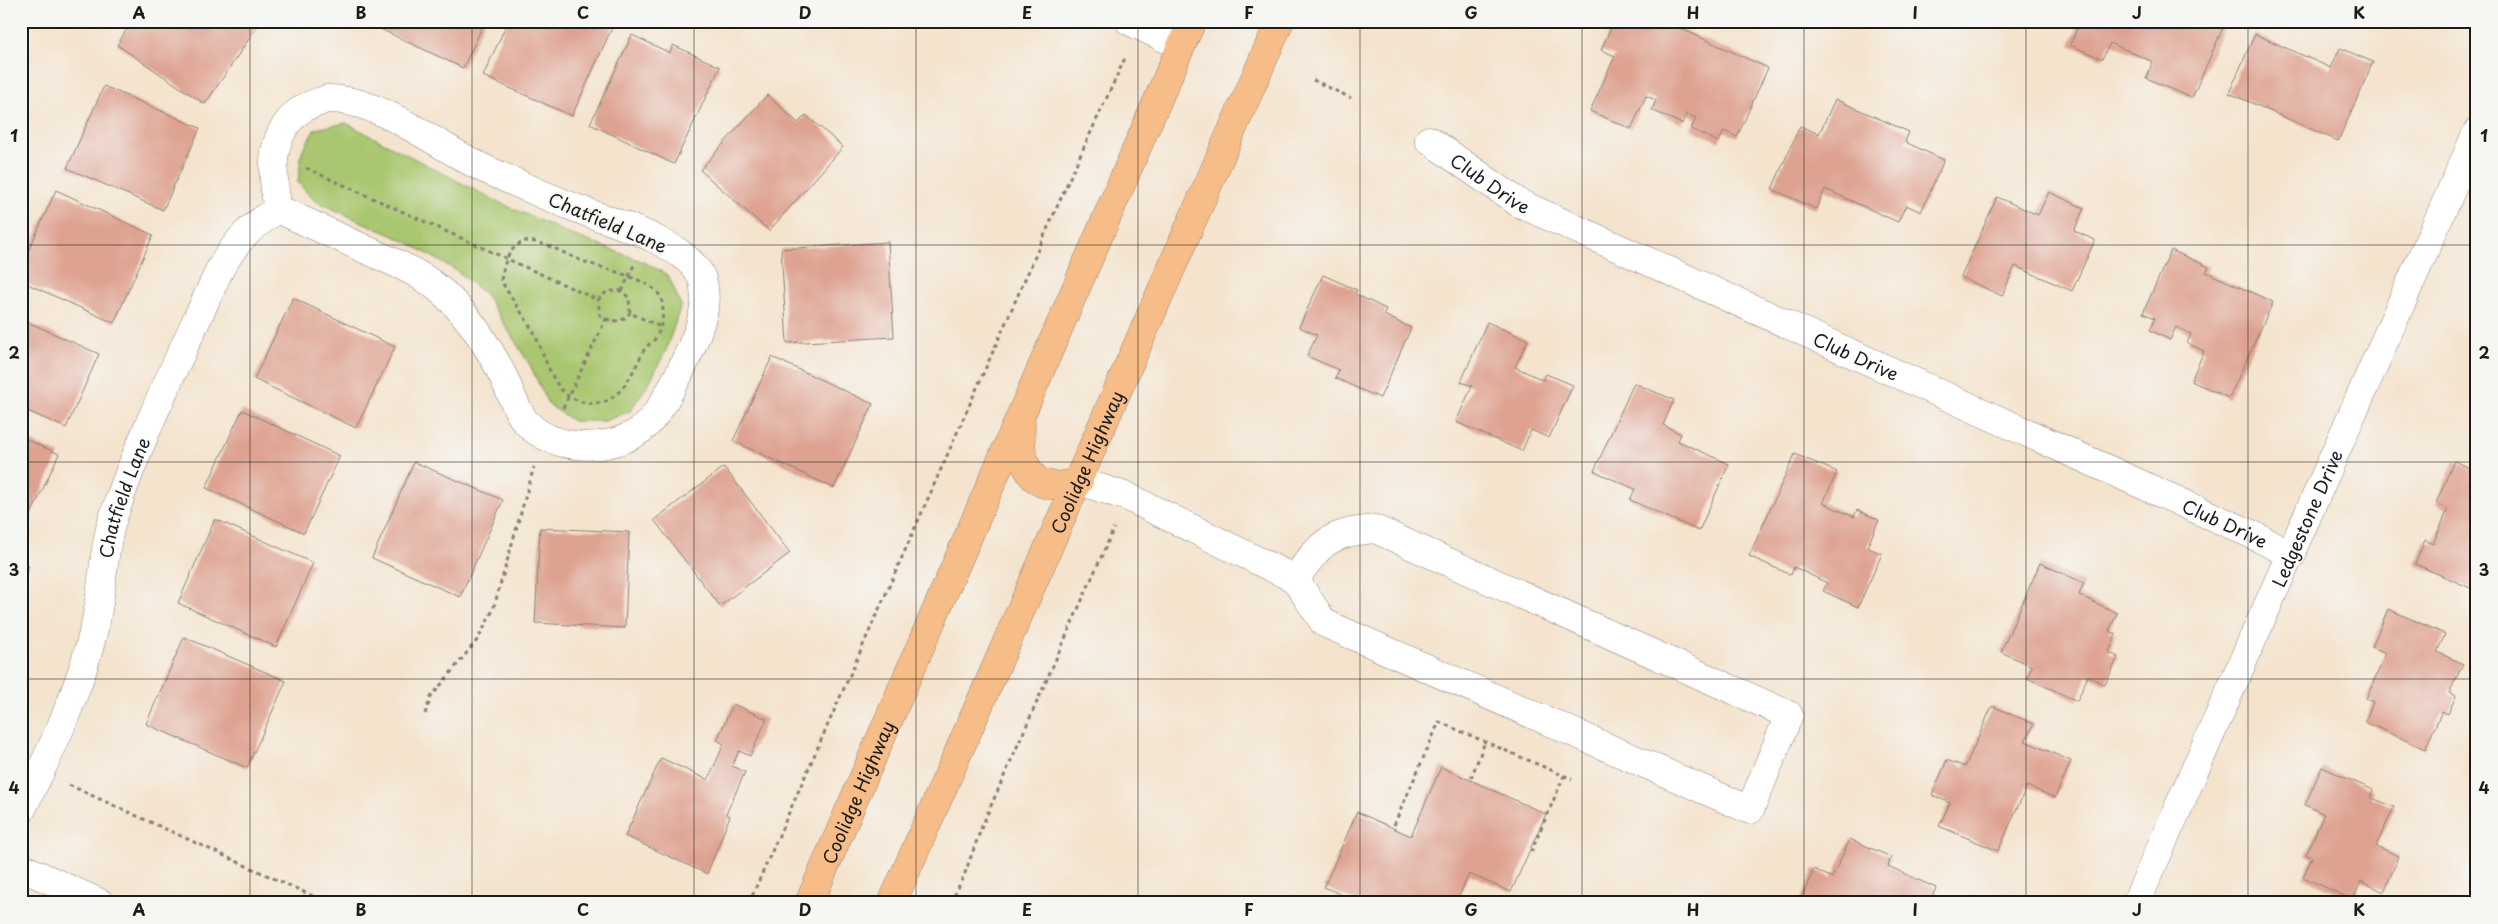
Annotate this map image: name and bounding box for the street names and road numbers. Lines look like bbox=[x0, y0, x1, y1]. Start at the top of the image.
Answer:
street label: Club Drive bbox=[1445, 146, 1534, 220]
street label: Chatfield Lane bbox=[544, 185, 672, 259]
street label: Club Drive bbox=[1809, 324, 1903, 387]
street label: Coolidge Highway bbox=[1043, 386, 1129, 538]
street label: Chatfield Lane bbox=[91, 432, 156, 560]
street label: Ledgestone Drive bbox=[2264, 445, 2349, 591]
street label: Club Drive bbox=[2178, 491, 2273, 554]
street label: Coolidge Highway bbox=[814, 716, 900, 868]

